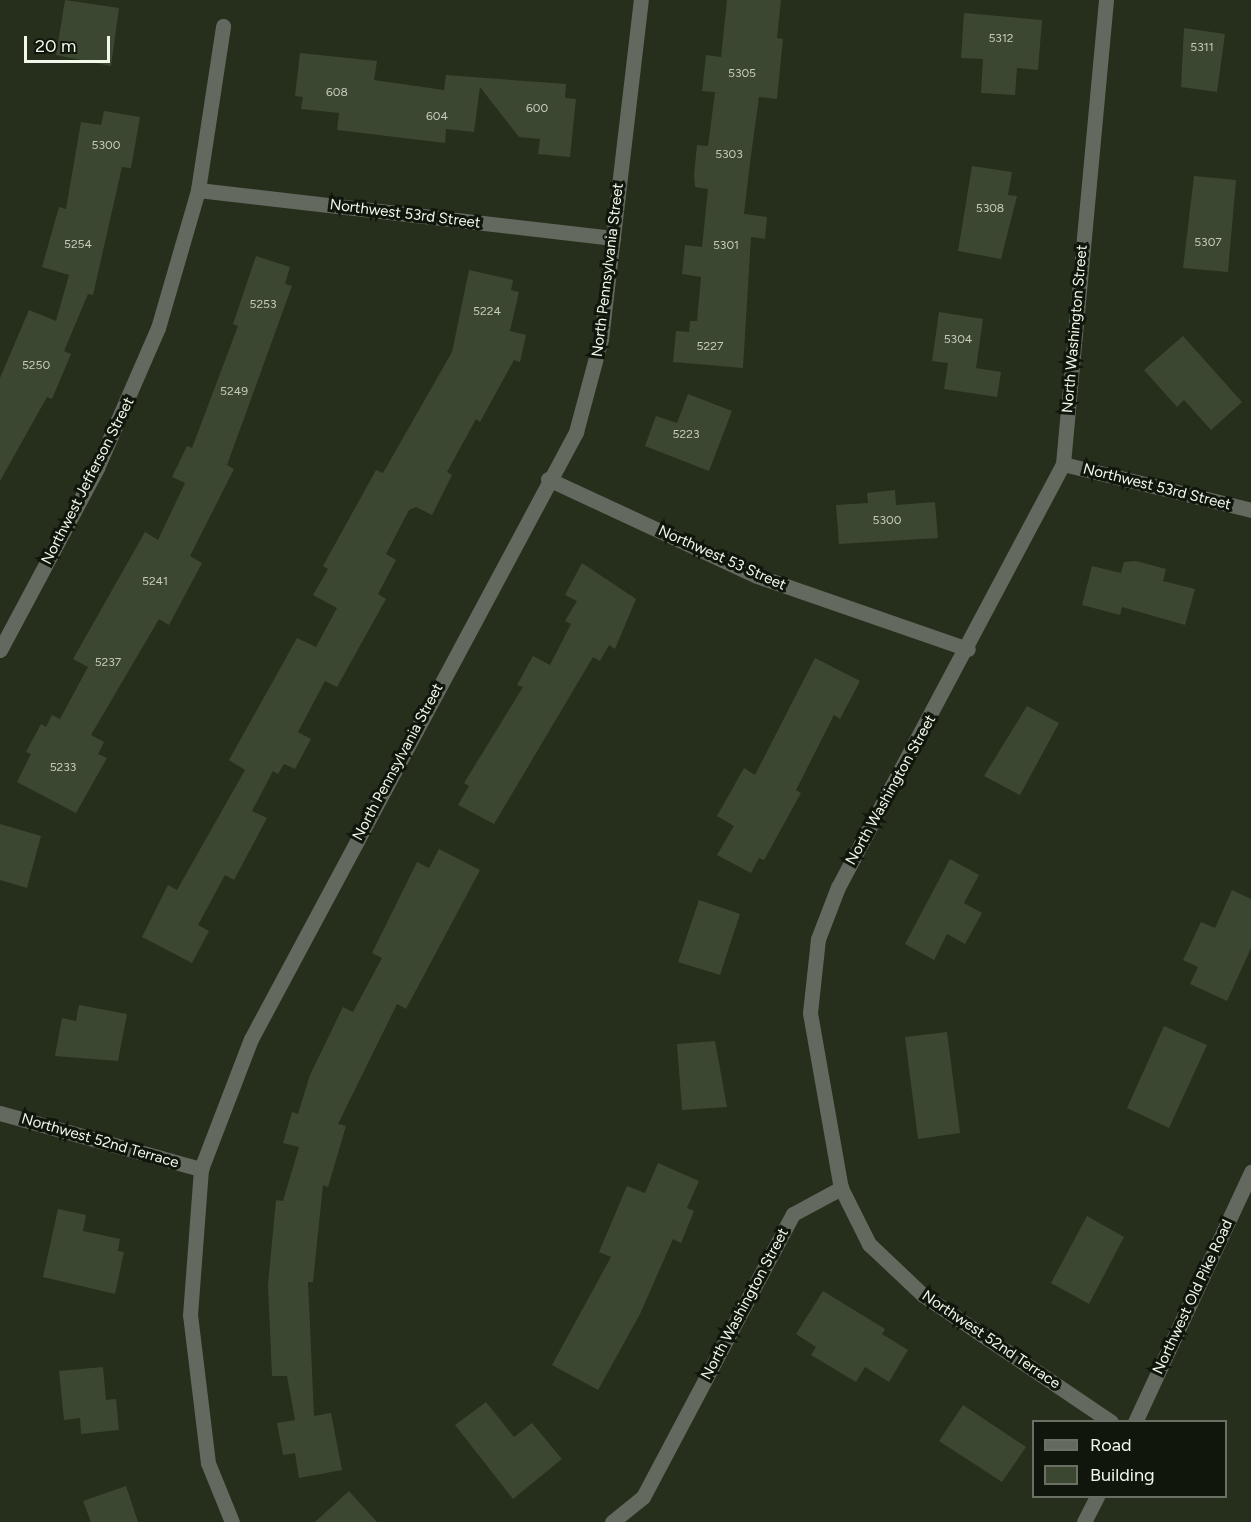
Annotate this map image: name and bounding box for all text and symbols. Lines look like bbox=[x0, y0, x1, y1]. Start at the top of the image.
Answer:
scale bar bbox=[27, 24, 112, 62]
house number: 5312 bbox=[988, 32, 1014, 46]
text: 20 m bbox=[35, 35, 76, 57]
house number: 5311 bbox=[1190, 41, 1214, 55]
house number: 5305 bbox=[728, 67, 756, 81]
house number: 608 bbox=[326, 86, 348, 100]
house number: 600 bbox=[526, 102, 548, 116]
house number: 604 bbox=[426, 110, 448, 124]
house number: 5300 bbox=[92, 139, 120, 153]
house number: 5303 bbox=[715, 148, 743, 162]
street label: North Pennsylvania Street bbox=[588, 182, 628, 358]
street label: Northwest 53rd Street bbox=[329, 196, 481, 232]
house number: 5308 bbox=[976, 202, 1004, 216]
house number: 5307 bbox=[1194, 236, 1222, 250]
house number: 5254 bbox=[64, 238, 92, 252]
house number: 5301 bbox=[713, 239, 739, 253]
street label: North Washington Street bbox=[1059, 244, 1091, 414]
house number: 5253 bbox=[249, 298, 277, 312]
house number: 5224 bbox=[473, 305, 501, 319]
house number: 5304 bbox=[944, 333, 972, 347]
house number: 5227 bbox=[697, 340, 723, 354]
house number: 5250 bbox=[22, 359, 50, 373]
house number: 5249 bbox=[220, 385, 248, 399]
street label: Northwest Jefferson Street bbox=[38, 394, 138, 568]
house number: 5223 bbox=[673, 428, 699, 442]
street label: Northwest 53rd Street bbox=[1081, 460, 1233, 514]
house number: 5300 bbox=[873, 514, 901, 528]
street label: Northwest 53 Street bbox=[655, 522, 789, 594]
house number: 5241 bbox=[142, 575, 168, 589]
house number: 5237 bbox=[95, 656, 121, 670]
street label: North Pennsylvania Street bbox=[349, 680, 447, 844]
street label: North Washington Street bbox=[842, 712, 940, 868]
house number: 5233 bbox=[50, 761, 76, 775]
street label: Northwest 52nd Terrace bbox=[19, 1110, 181, 1172]
street label: Northwest Old Pike Road bbox=[1149, 1217, 1237, 1377]
street label: North Washington Street bbox=[697, 1225, 793, 1383]
street label: Northwest 52nd Terrace bbox=[918, 1287, 1064, 1393]
legend bbox=[1032, 1420, 1227, 1498]
text: Road bbox=[1090, 1434, 1131, 1456]
text: Building bbox=[1090, 1464, 1155, 1486]

